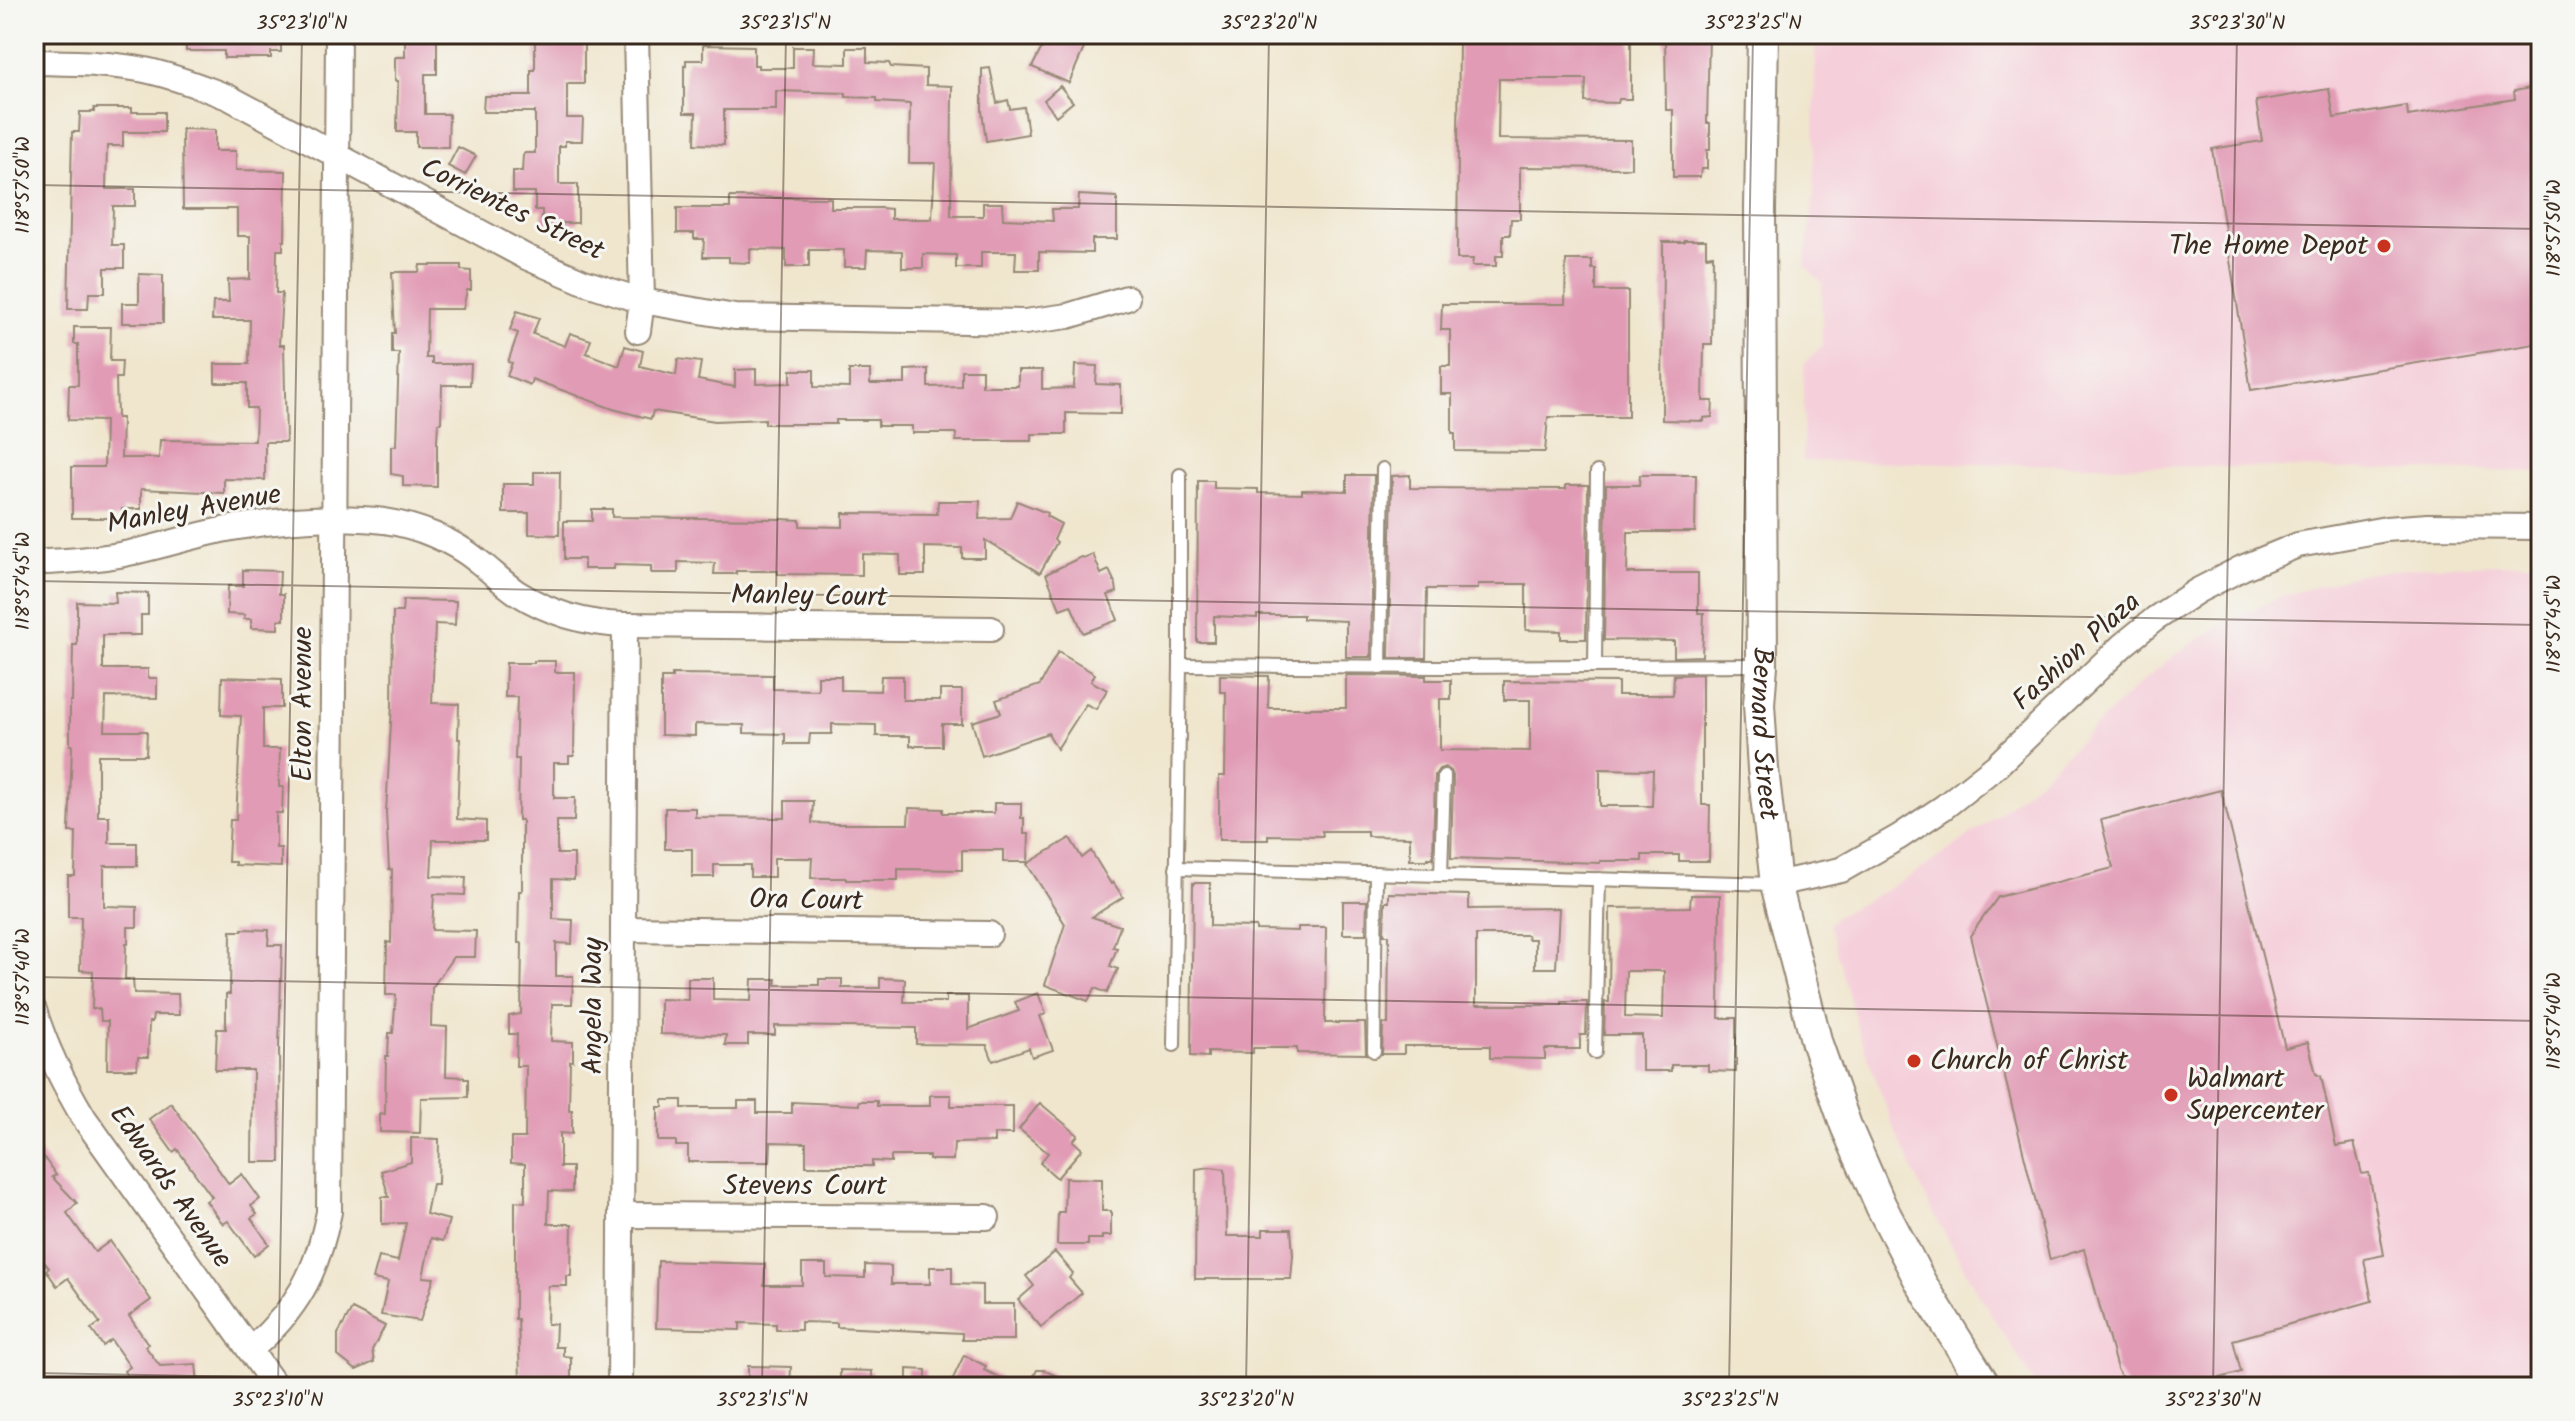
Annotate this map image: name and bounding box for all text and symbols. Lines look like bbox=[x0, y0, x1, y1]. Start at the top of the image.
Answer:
text: 35°23'10"N bbox=[256, 8, 348, 40]
text: 35°23'15"N bbox=[739, 8, 831, 40]
text: 35°23'20"N bbox=[1221, 8, 1317, 40]
text: 35°23'25"N bbox=[1704, 8, 1802, 40]
text: 35°23'30"N bbox=[2189, 8, 2285, 40]
text: 118°57'50"W bbox=[8, 136, 40, 234]
street label: Corrientes Street bbox=[412, 146, 613, 275]
text: 118°57'50"W bbox=[2539, 179, 2571, 277]
place label: The Home Depot bbox=[2169, 224, 2369, 269]
marker: The Home Depot bbox=[2375, 237, 2393, 255]
street label: Manley Avenue bbox=[103, 472, 285, 547]
text: 118°57'45"W bbox=[8, 532, 40, 630]
street label: Manley Court bbox=[730, 573, 889, 621]
text: 118°57'45"W bbox=[2539, 575, 2571, 673]
street label: Fashion Plaza bbox=[2002, 581, 2152, 723]
street label: Elton Avenue bbox=[281, 626, 326, 782]
street label: Bernard Street bbox=[1736, 647, 1791, 824]
street label: Ora Court bbox=[749, 878, 864, 925]
text: 118°57'40"W bbox=[8, 928, 40, 1026]
street label: Angela Way bbox=[571, 937, 616, 1075]
text: 118°57'40"W bbox=[2539, 972, 2571, 1070]
place label: Church of Christ bbox=[1930, 1039, 2129, 1084]
marker: Church of Christ bbox=[1905, 1052, 1923, 1070]
place label: Walmart Supercenter bbox=[2187, 1057, 2325, 1134]
marker: Walmart Supercenter bbox=[2162, 1086, 2180, 1104]
street label: Edwards Avenue bbox=[97, 1096, 243, 1279]
street label: Stevens Court bbox=[723, 1164, 888, 1209]
text: 35°23'10"N bbox=[232, 1385, 324, 1417]
text: 35°23'15"N bbox=[716, 1385, 808, 1417]
text: 35°23'20"N bbox=[1198, 1385, 1294, 1417]
text: 35°23'25"N bbox=[1681, 1385, 1779, 1417]
text: 35°23'30"N bbox=[2165, 1385, 2261, 1417]

